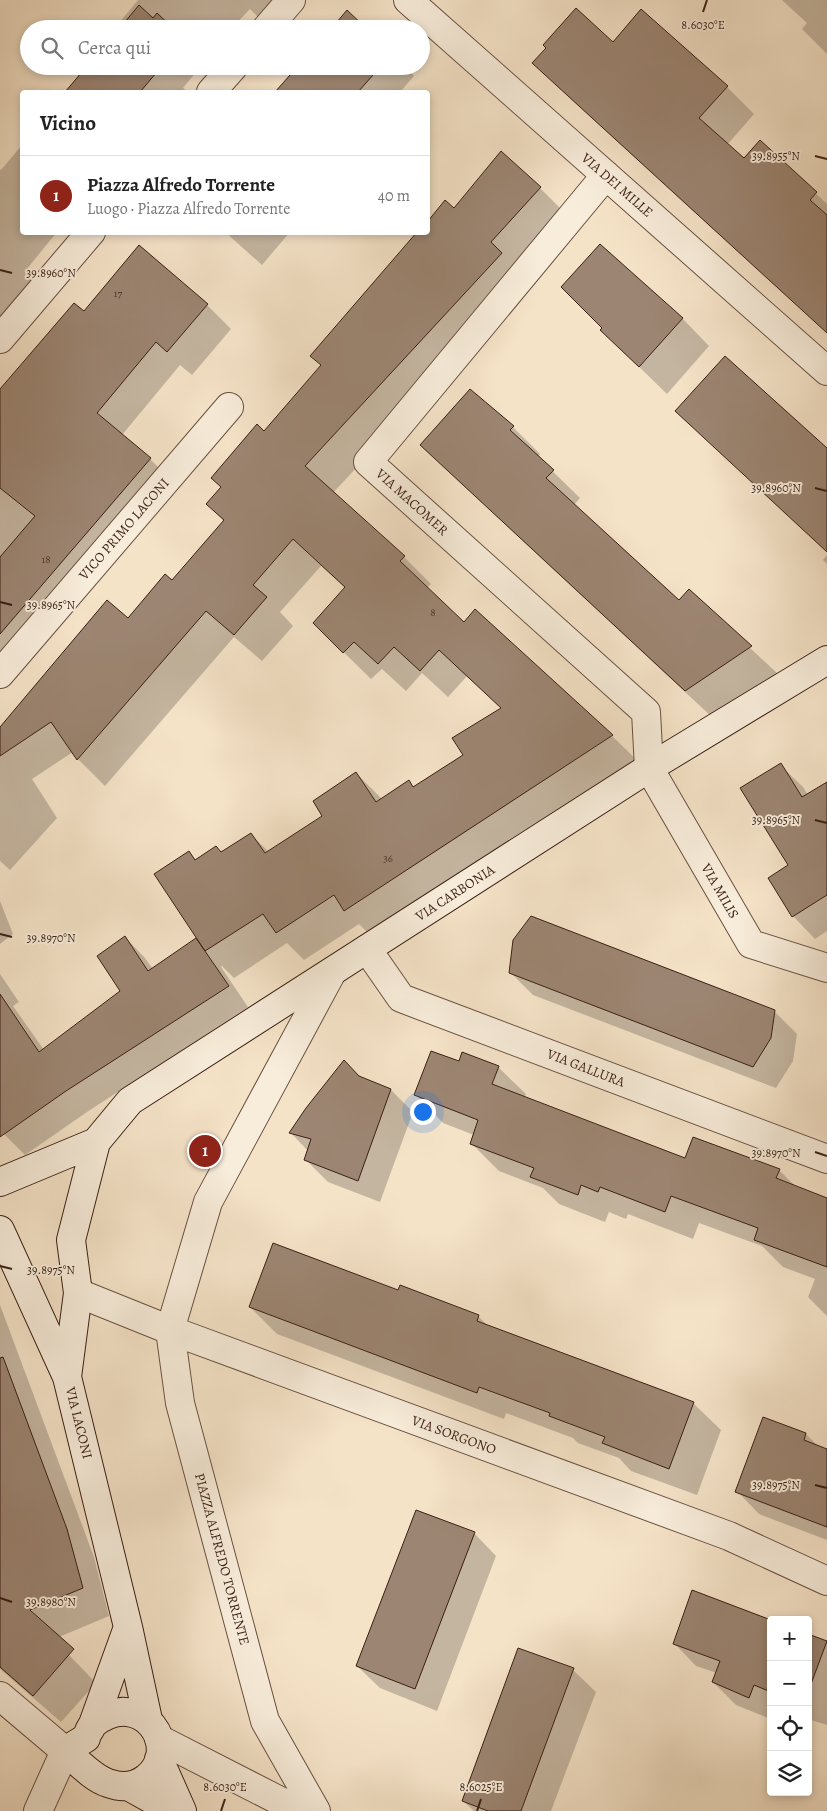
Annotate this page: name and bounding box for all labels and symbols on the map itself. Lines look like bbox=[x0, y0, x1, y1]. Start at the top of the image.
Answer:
text: 8.6030°E bbox=[681, 17, 725, 33]
street label: VIA DEI MILLE bbox=[576, 148, 657, 221]
text: 39.8955°N bbox=[752, 148, 800, 164]
text: 39.8960°N bbox=[26, 265, 76, 281]
house number: 17 bbox=[114, 286, 123, 301]
street label: VIA MACOMER bbox=[371, 464, 453, 540]
street label: VICO PRIMO LACONI bbox=[74, 474, 174, 585]
text: 39.8960°N bbox=[751, 480, 801, 496]
house number: 18 bbox=[41, 552, 51, 567]
text: 39.8965°N bbox=[27, 597, 76, 613]
house number: 8 bbox=[430, 605, 436, 620]
text: 39.8965°N bbox=[752, 812, 801, 828]
house number: 36 bbox=[383, 851, 393, 866]
street label: VIA MILIS bbox=[696, 859, 743, 922]
street label: VIA CARBONIA bbox=[411, 860, 499, 926]
text: 39.8970°N bbox=[26, 930, 76, 946]
street label: VIA GALLURA bbox=[543, 1044, 628, 1092]
your location bbox=[410, 1099, 436, 1125]
pin: 1 bbox=[189, 1132, 221, 1170]
text: 39.8970°N bbox=[751, 1145, 801, 1161]
text: 39.8975°N bbox=[27, 1262, 75, 1278]
street label: VIA LACONI bbox=[61, 1384, 97, 1461]
street label: VIA SORGONO bbox=[408, 1411, 499, 1459]
street label: PIAZZA ALFREDO TORRENTE bbox=[190, 1471, 254, 1647]
text: 39.8975°N bbox=[752, 1477, 800, 1493]
text: 39.8980°N bbox=[26, 1594, 76, 1610]
text: 8.6030°E bbox=[203, 1779, 247, 1795]
text: 8.6025°E bbox=[460, 1779, 503, 1795]

